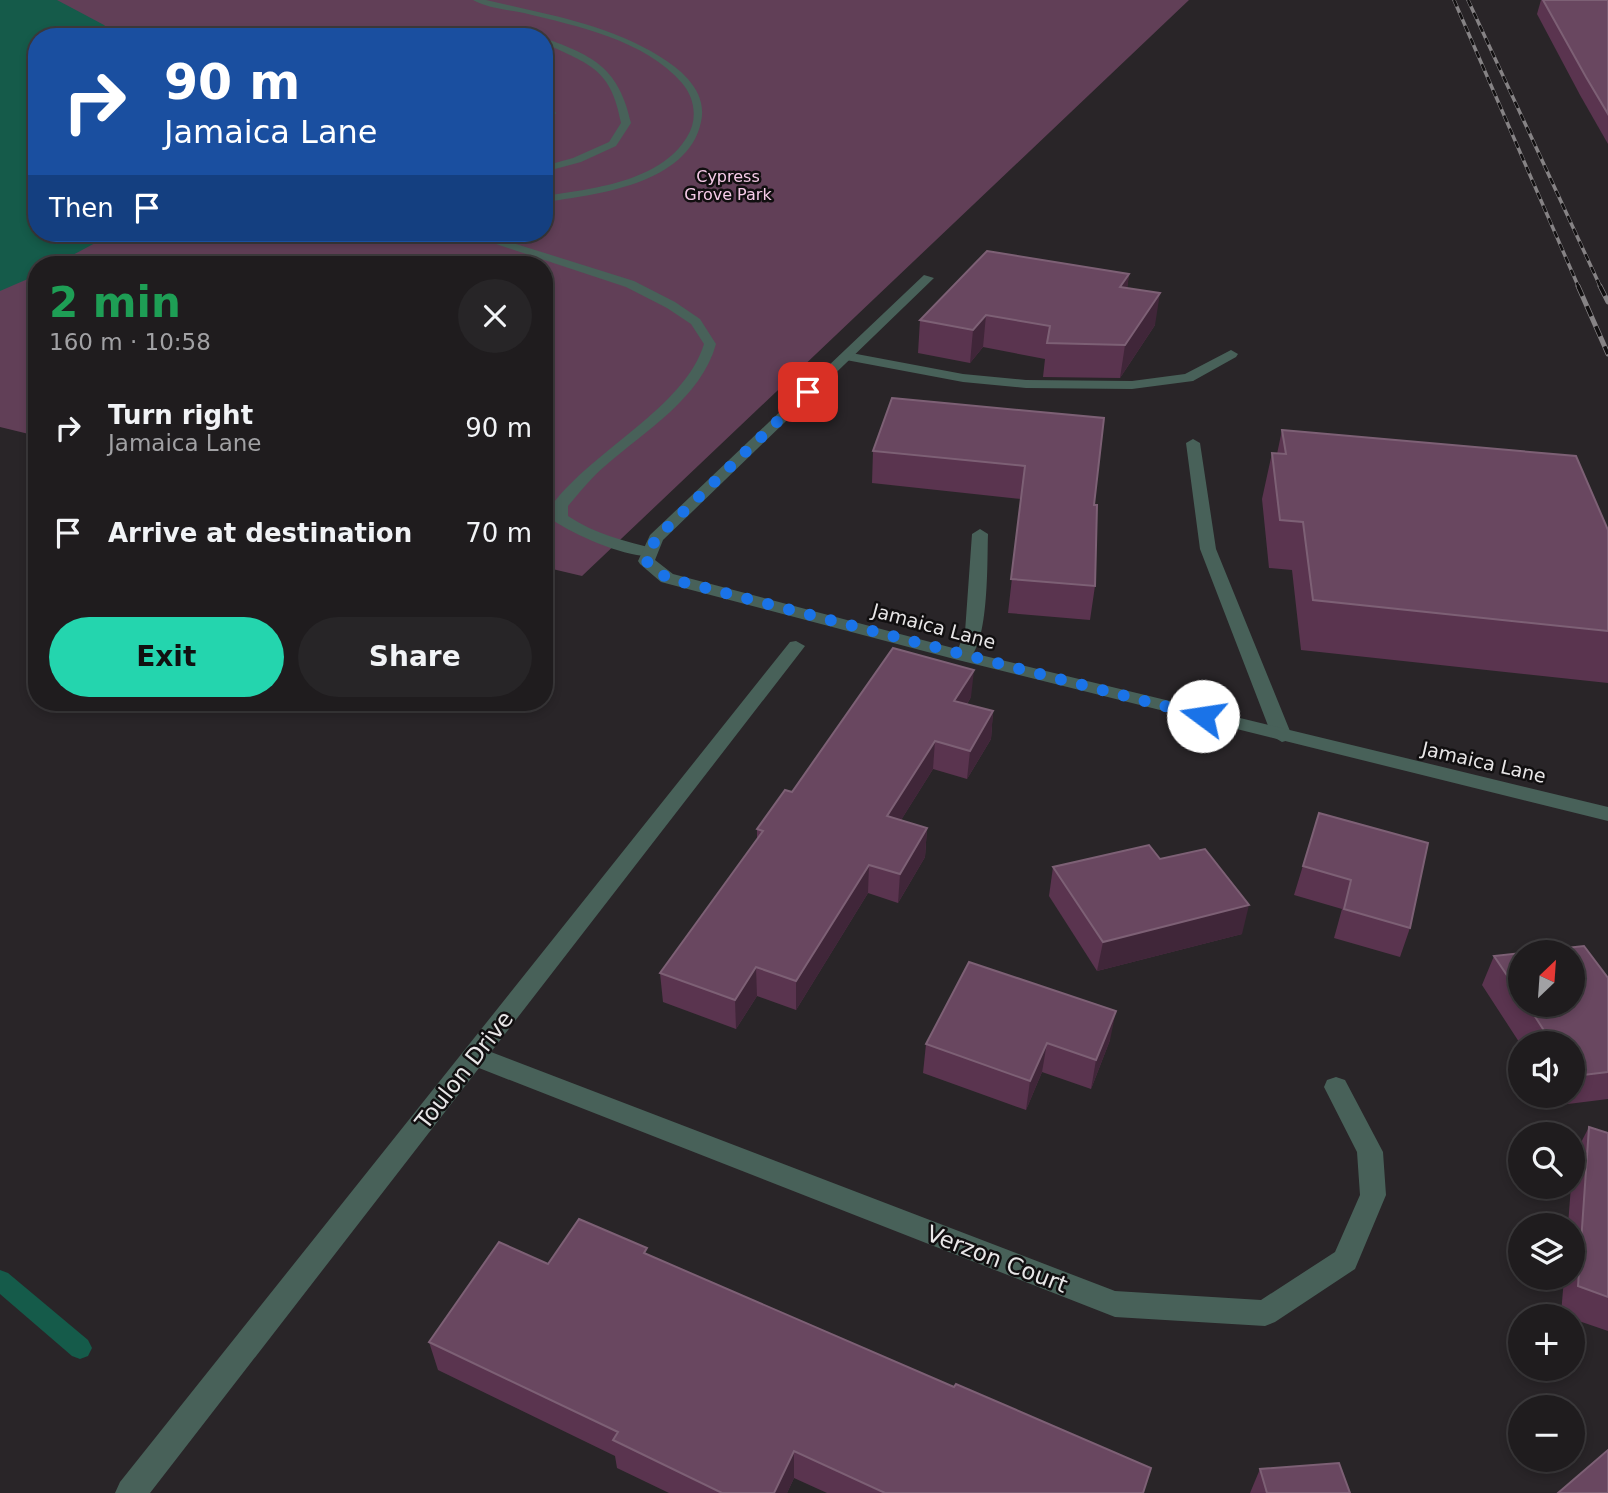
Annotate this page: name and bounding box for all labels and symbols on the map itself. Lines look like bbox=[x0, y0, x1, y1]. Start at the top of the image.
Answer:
park label: Cypress Grove Park bbox=[684, 167, 772, 204]
pin bbox=[778, 362, 838, 422]
street label: Jamaica Lane bbox=[869, 599, 998, 653]
position arrow bbox=[1166, 679, 1240, 753]
street label: Jamaica Lane bbox=[1419, 737, 1548, 787]
north arrow bbox=[1508, 940, 1586, 1017]
street label: Toulon Drive bbox=[409, 1006, 518, 1135]
street label: Verzon Court bbox=[923, 1220, 1071, 1298]

